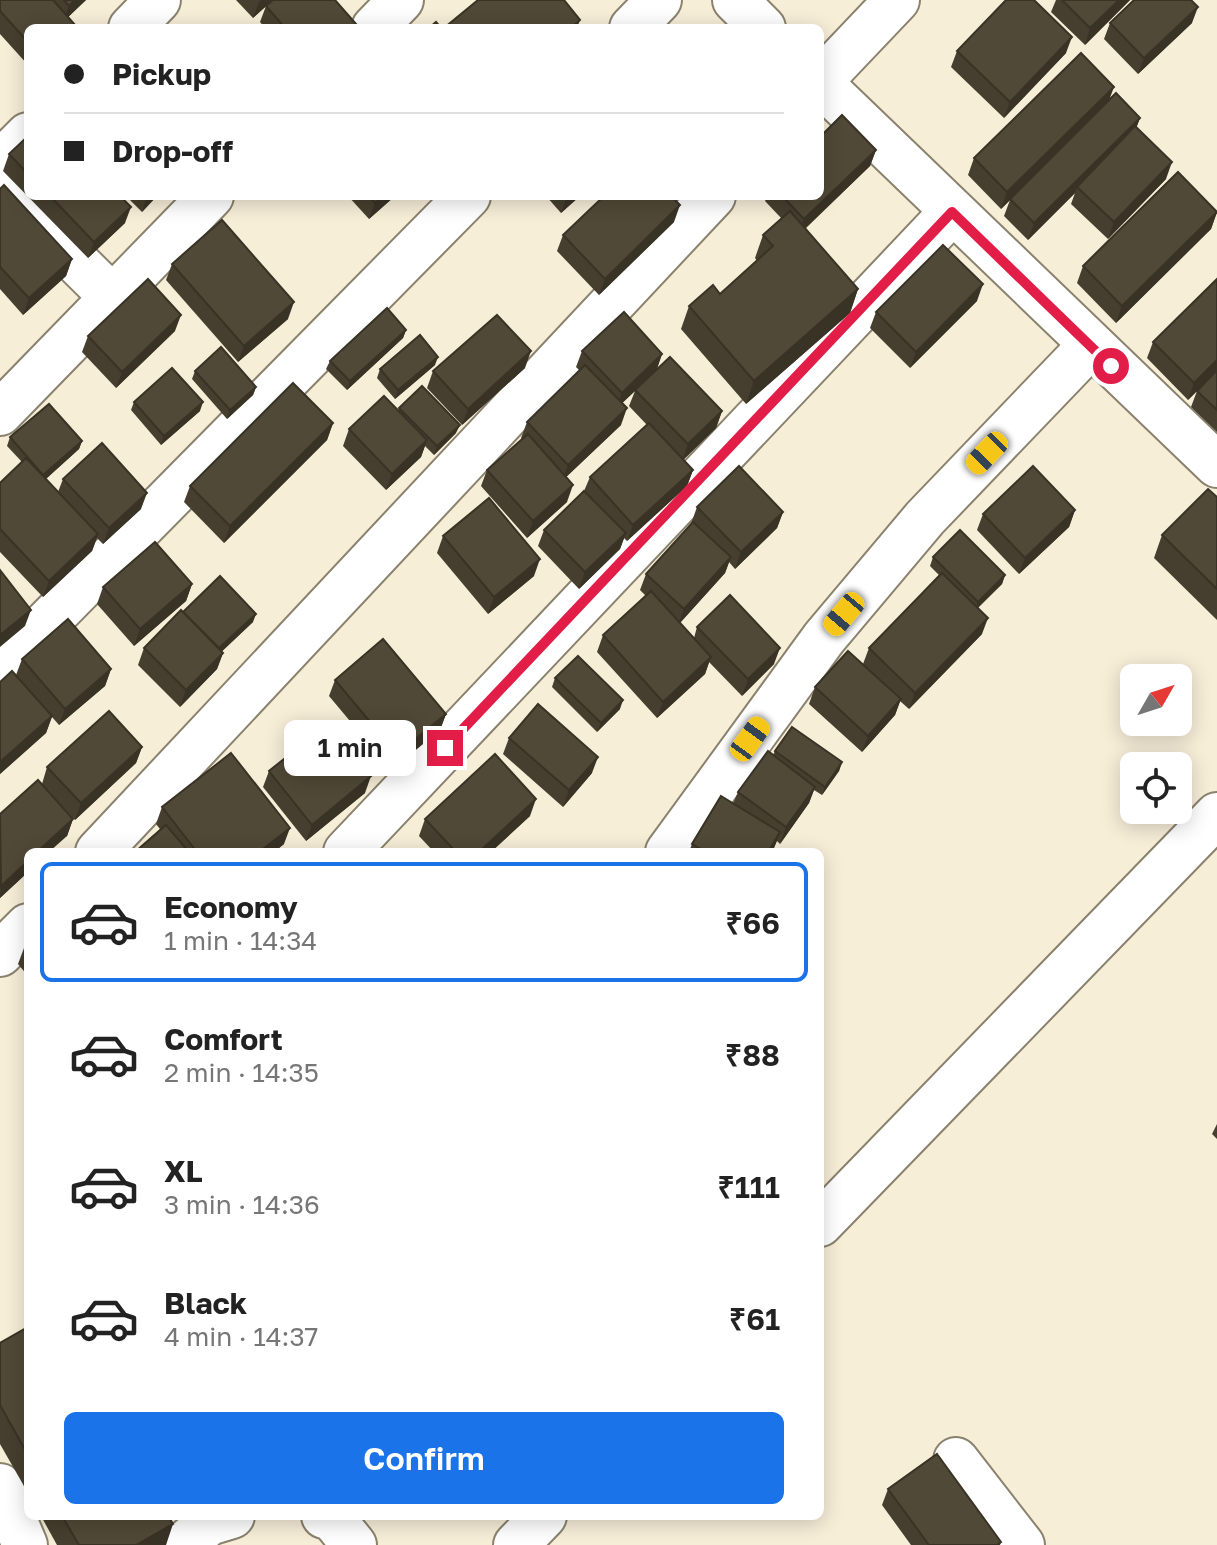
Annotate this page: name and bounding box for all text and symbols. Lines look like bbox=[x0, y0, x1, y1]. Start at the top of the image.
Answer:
text: Pickup bbox=[112, 56, 211, 92]
text: Drop-off bbox=[112, 133, 233, 169]
route start bbox=[1093, 348, 1129, 384]
car bbox=[962, 427, 1012, 479]
car bbox=[819, 588, 869, 640]
north arrow bbox=[1120, 664, 1192, 736]
map controls bbox=[1120, 664, 1192, 824]
car bbox=[726, 713, 774, 765]
callout: 1 min bbox=[285, 720, 417, 776]
route end bbox=[427, 730, 463, 766]
text: 1 min bbox=[317, 732, 383, 763]
button: locate bbox=[1120, 752, 1192, 824]
icon: car bbox=[68, 886, 140, 958]
text: Economy bbox=[164, 889, 298, 925]
text: ₹66 bbox=[725, 905, 780, 941]
text: 1 min · 14:34 bbox=[164, 925, 317, 956]
icon: car bbox=[68, 1018, 140, 1090]
text: Comfort bbox=[164, 1021, 283, 1057]
text: ₹88 bbox=[725, 1037, 780, 1073]
text: 2 min · 14:35 bbox=[164, 1057, 319, 1088]
icon: car bbox=[68, 1150, 140, 1222]
text: XL bbox=[164, 1153, 203, 1189]
text: ₹111 bbox=[717, 1169, 780, 1205]
text: 3 min · 14:36 bbox=[164, 1189, 320, 1220]
icon: car bbox=[68, 1282, 140, 1354]
text: Black bbox=[164, 1285, 247, 1321]
text: ₹61 bbox=[729, 1301, 780, 1337]
text: 4 min · 14:37 bbox=[164, 1321, 318, 1352]
button: Confirm bbox=[64, 1412, 784, 1504]

